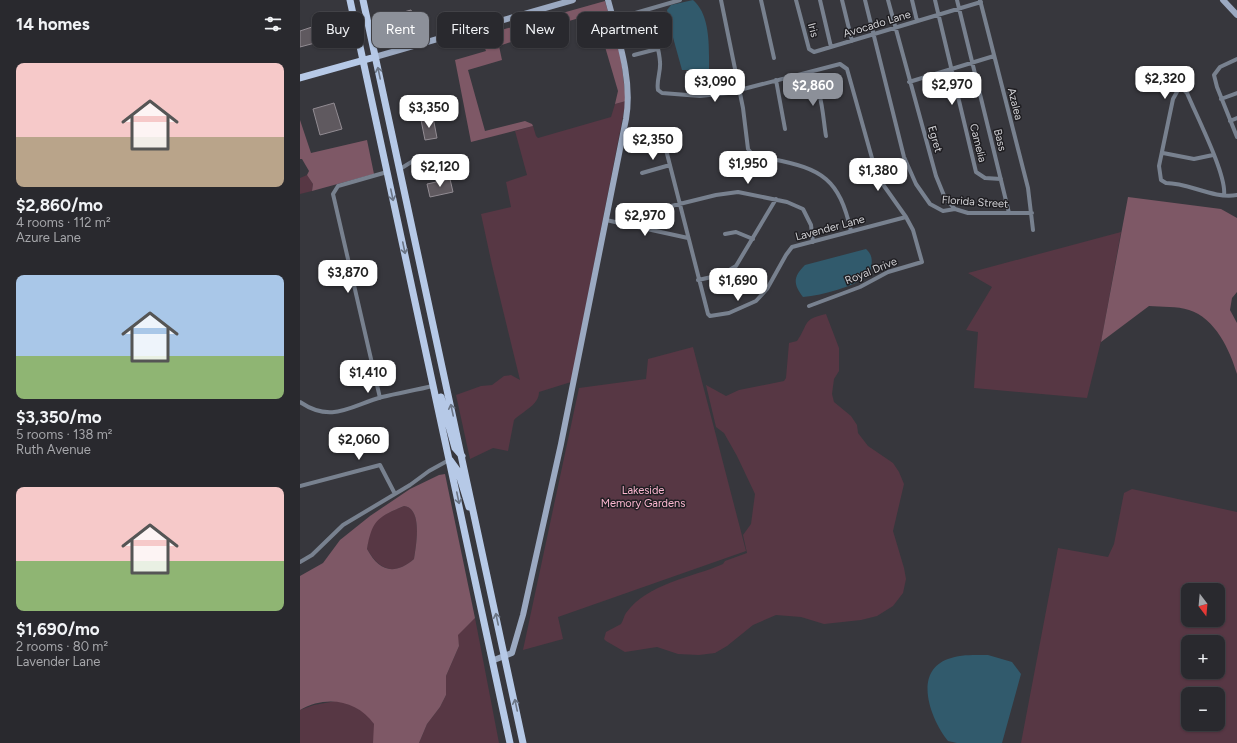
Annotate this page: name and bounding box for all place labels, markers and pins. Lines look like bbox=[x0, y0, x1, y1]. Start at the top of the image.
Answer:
pin: $2,320 bbox=[1132, 66, 1198, 100]
pin: $3,090 bbox=[682, 69, 748, 103]
pin: $2,970 bbox=[919, 72, 985, 106]
pin: $2,860 bbox=[780, 73, 846, 107]
pin: $3,350 bbox=[396, 95, 462, 129]
pin: $2,350 bbox=[620, 127, 686, 161]
pin: $1,950 bbox=[715, 151, 781, 185]
pin: $2,120 bbox=[407, 154, 473, 188]
pin: $1,380 bbox=[845, 158, 911, 192]
pin: $2,970 bbox=[612, 203, 678, 237]
pin: $3,870 bbox=[315, 260, 381, 294]
pin: $1,690 bbox=[705, 268, 771, 302]
pin: $1,410 bbox=[335, 360, 401, 394]
pin: $2,060 bbox=[326, 427, 392, 461]

